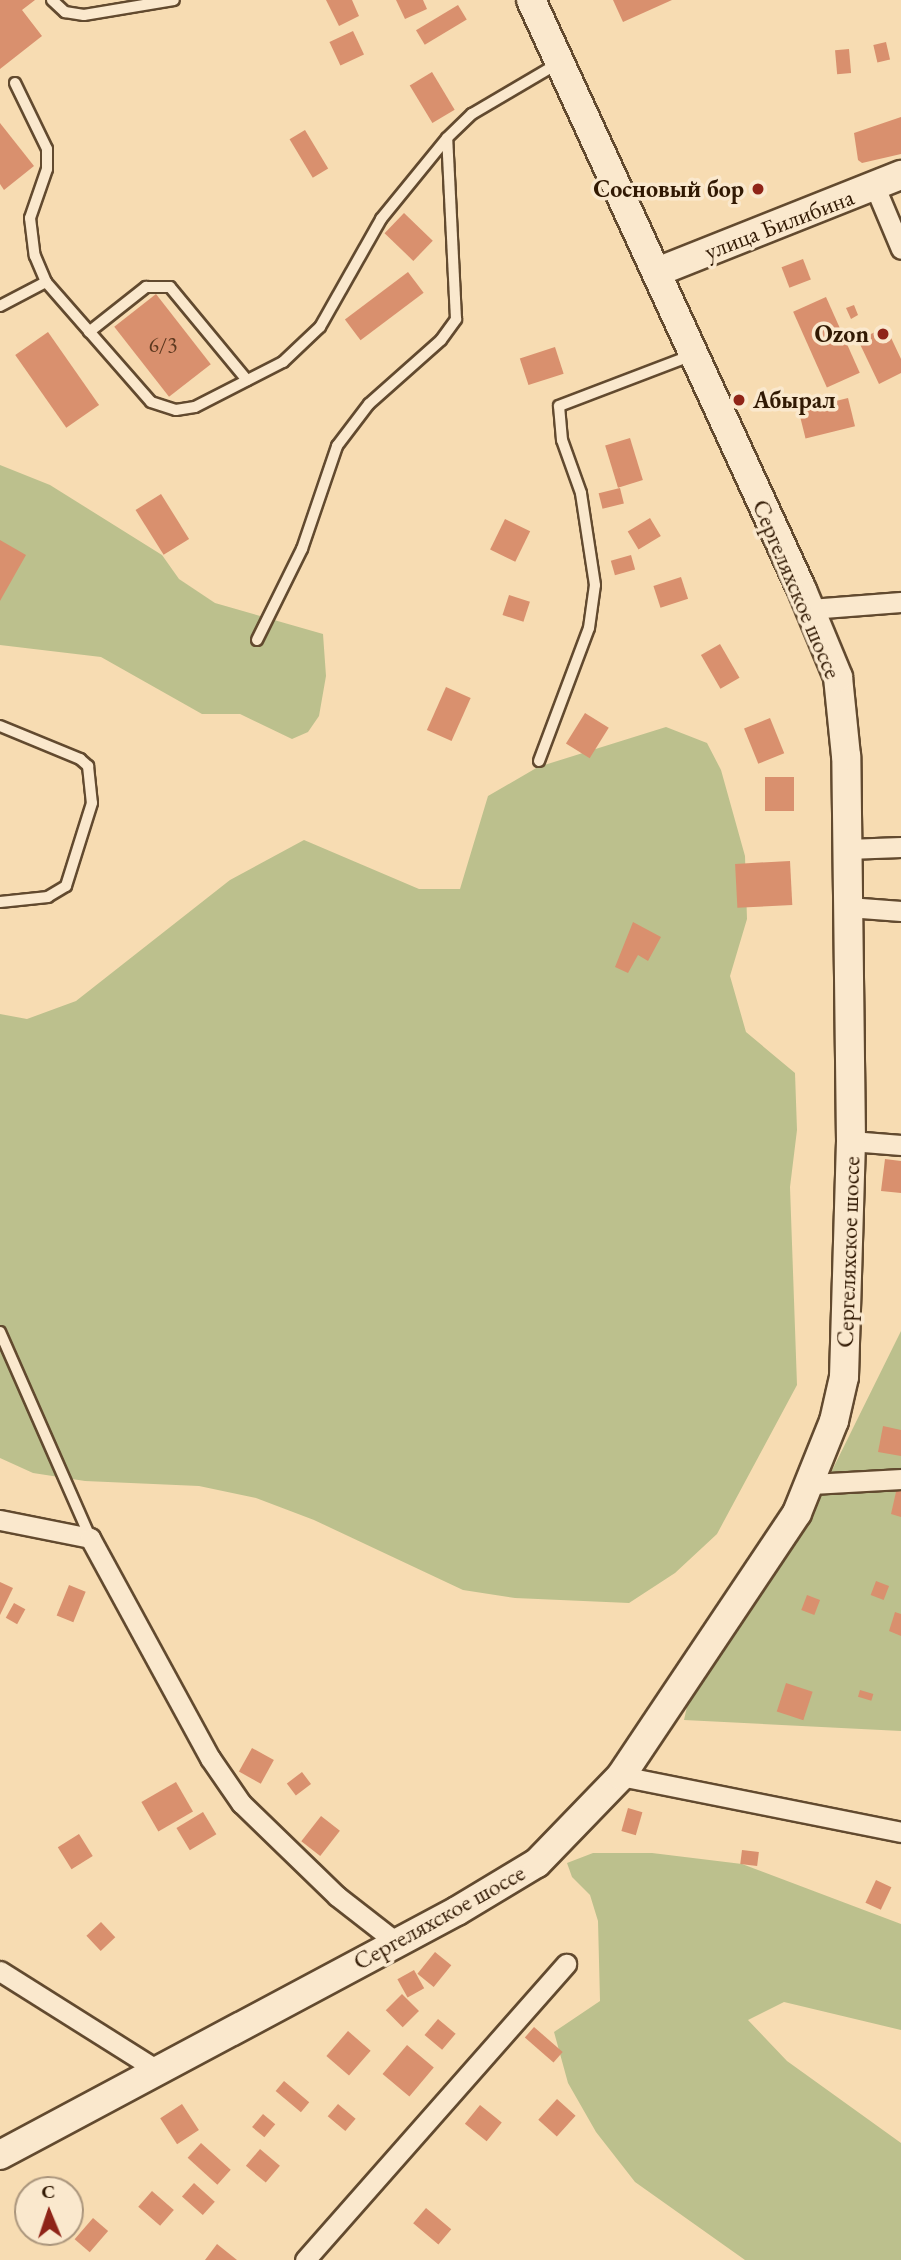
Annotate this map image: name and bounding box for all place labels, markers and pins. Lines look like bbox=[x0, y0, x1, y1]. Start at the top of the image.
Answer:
place label: Сосновый бор bbox=[593, 175, 744, 203]
marker: Сосновый бор bbox=[750, 181, 766, 197]
place label: Ozon bbox=[815, 320, 869, 348]
marker: Ozon bbox=[875, 326, 891, 342]
place label: Абырал bbox=[753, 386, 835, 414]
marker: Абырал bbox=[731, 392, 747, 408]

